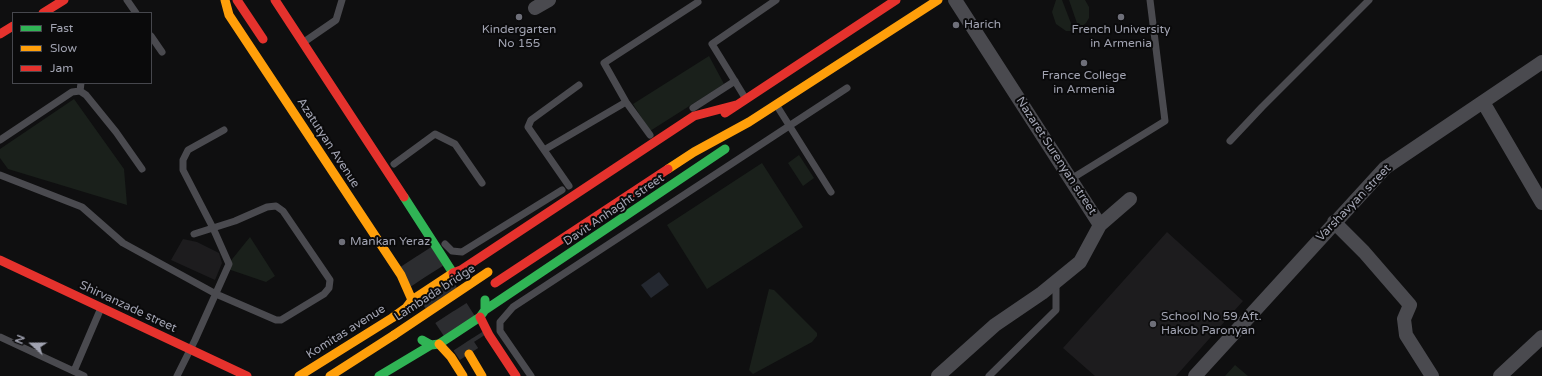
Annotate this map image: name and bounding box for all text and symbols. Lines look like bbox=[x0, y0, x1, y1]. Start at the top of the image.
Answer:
legend bbox=[12, 12, 152, 84]
marker: Kindergarten No 155 bbox=[514, 12, 524, 22]
marker: French University in Armenia bbox=[1116, 12, 1126, 22]
place label: Harich bbox=[964, 18, 1001, 32]
marker: Harich bbox=[951, 20, 961, 30]
text: Fast bbox=[50, 21, 73, 35]
place label: Kindergarten No 155 bbox=[482, 23, 556, 51]
place label: French University in Armenia bbox=[1072, 23, 1170, 51]
text: Slow bbox=[50, 41, 77, 55]
marker: France College in Armenia bbox=[1079, 58, 1089, 68]
text: Jam bbox=[50, 61, 73, 75]
place label: France College in Armenia bbox=[1042, 69, 1126, 97]
street label: Nazaret Surenyan street bbox=[1013, 94, 1099, 218]
street label: Azatutyan Avenue bbox=[294, 95, 362, 191]
street label: Varshavyan street bbox=[1314, 161, 1394, 245]
street label: Davit Anhaght street bbox=[561, 171, 667, 249]
place label: Mankan Yeraz bbox=[350, 235, 430, 249]
marker: Mankan Yeraz bbox=[337, 237, 347, 247]
street label: Lambada bridge bbox=[392, 261, 478, 325]
street label: Shirvanzade street bbox=[77, 278, 179, 336]
street label: Komitas avenue bbox=[304, 302, 388, 362]
place label: School No 59 Aft. Hakob Paronyan bbox=[1161, 310, 1262, 338]
marker: School No 59 Aft. Hakob Paronyan bbox=[1148, 319, 1158, 329]
north arrow bbox=[12, 324, 52, 364]
text: N bbox=[13, 333, 28, 346]

